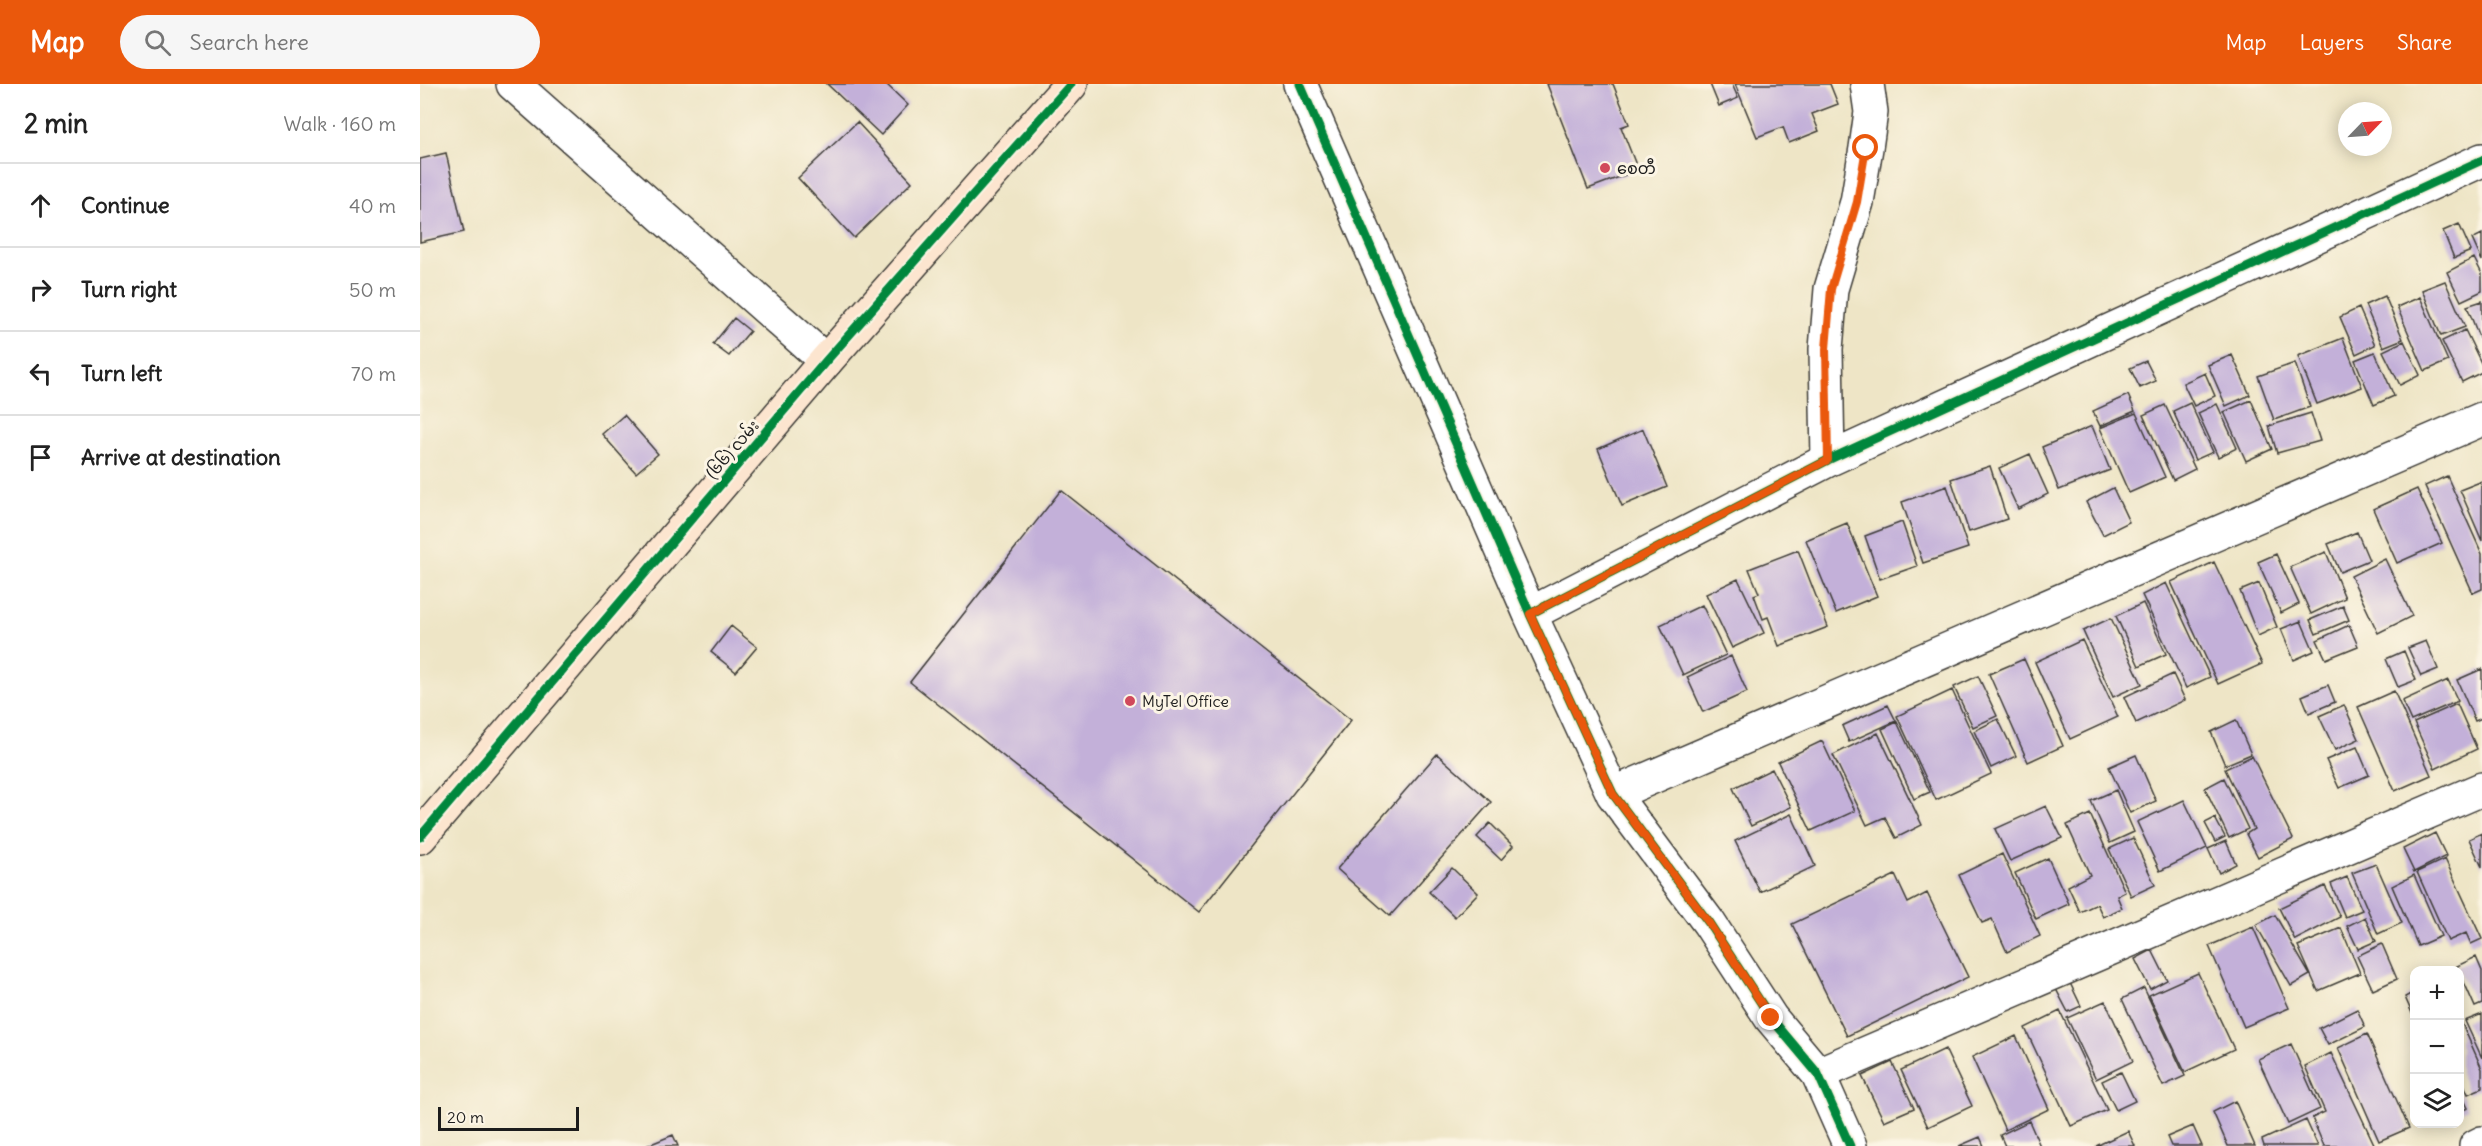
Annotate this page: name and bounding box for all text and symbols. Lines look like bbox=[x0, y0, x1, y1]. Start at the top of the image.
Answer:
search box bbox=[120, 15, 540, 69]
text: Map bbox=[30, 24, 84, 60]
icon: search bbox=[141, 26, 174, 59]
text: Search here bbox=[189, 28, 309, 56]
text: Map bbox=[2226, 29, 2266, 56]
text: Layers bbox=[2299, 29, 2364, 56]
text: Share bbox=[2397, 29, 2452, 56]
north arrow bbox=[2338, 102, 2392, 156]
text: 2 min bbox=[24, 107, 88, 140]
text: Walk · 160 m bbox=[283, 111, 396, 136]
route start bbox=[1852, 134, 1878, 160]
place label: စေတီ bbox=[1617, 158, 1656, 178]
marker: စေတီ bbox=[1598, 161, 1612, 175]
icon: ahead bbox=[24, 189, 57, 222]
text: Continue bbox=[81, 191, 170, 219]
text: 40 m bbox=[349, 193, 396, 218]
icon: right bbox=[24, 273, 57, 306]
text: Turn right bbox=[81, 275, 177, 303]
text: 50 m bbox=[349, 277, 396, 302]
icon: left bbox=[24, 357, 57, 390]
text: Turn left bbox=[81, 359, 162, 387]
text: 70 m bbox=[351, 361, 396, 386]
street label: (၆၆) လမ်း bbox=[700, 415, 763, 482]
icon: arrive bbox=[24, 441, 57, 474]
text: Arrive at destination bbox=[81, 443, 281, 471]
place label: MyTel Office bbox=[1142, 691, 1229, 711]
marker: MyTel Office bbox=[1123, 694, 1137, 708]
map controls bbox=[2410, 966, 2464, 1128]
button: + bbox=[2410, 966, 2464, 1020]
route end bbox=[1757, 1004, 1783, 1030]
button: − bbox=[2410, 1020, 2464, 1074]
button: layers bbox=[2410, 1074, 2464, 1128]
scale bar bbox=[438, 1104, 579, 1132]
text: 20 m bbox=[447, 1107, 484, 1127]

